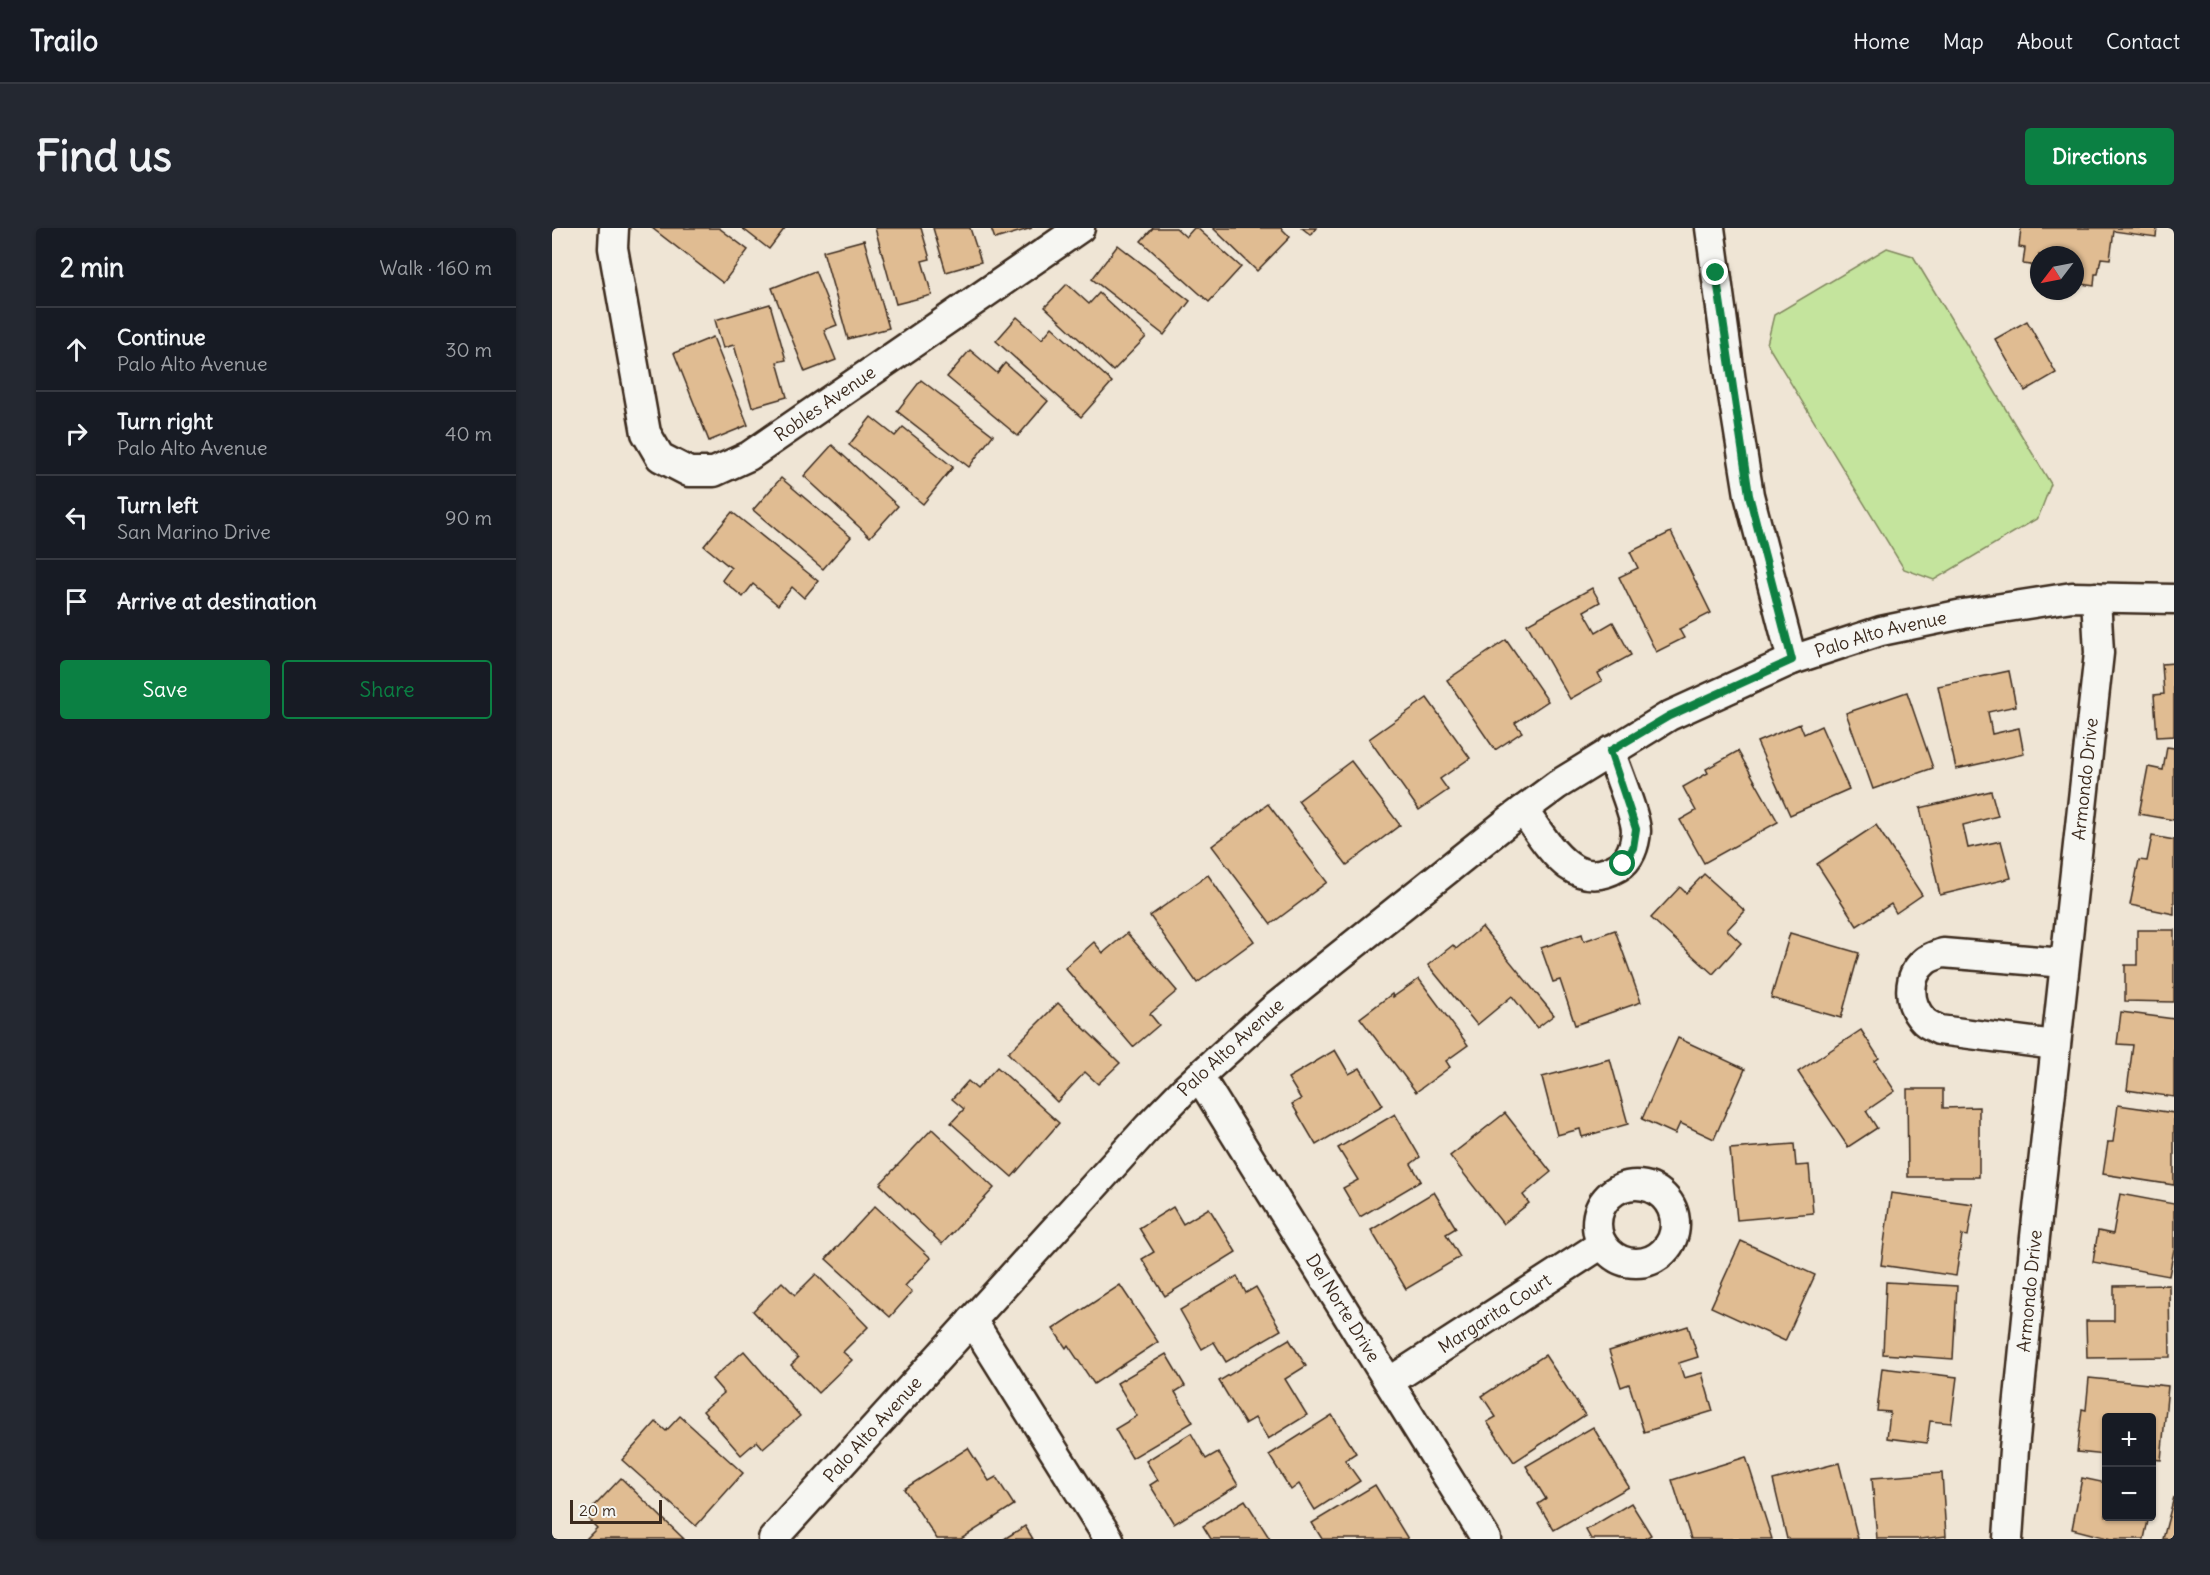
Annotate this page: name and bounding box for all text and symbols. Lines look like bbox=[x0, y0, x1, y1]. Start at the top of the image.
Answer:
text: Trailo bbox=[30, 23, 98, 59]
text: Home bbox=[1853, 28, 1910, 55]
text: Map bbox=[1943, 28, 1984, 55]
text: About bbox=[2017, 28, 2073, 55]
text: Contact bbox=[2106, 28, 2180, 55]
button: Directions bbox=[2025, 128, 2174, 185]
text: Find us bbox=[36, 130, 172, 182]
north arrow bbox=[2030, 246, 2084, 300]
text: 2 min bbox=[60, 251, 124, 284]
text: Walk · 160 m bbox=[379, 255, 492, 280]
route end bbox=[1702, 259, 1728, 285]
text: Continue bbox=[117, 323, 206, 351]
icon: ahead bbox=[60, 333, 93, 366]
text: 30 m bbox=[445, 337, 492, 362]
text: Palo Alto Avenue bbox=[117, 351, 268, 376]
street label: Robles Avenue bbox=[769, 360, 880, 446]
text: Turn right bbox=[117, 407, 213, 435]
icon: right bbox=[60, 417, 93, 450]
text: 40 m bbox=[445, 421, 492, 446]
text: Palo Alto Avenue bbox=[117, 435, 268, 460]
text: Turn left bbox=[117, 491, 198, 519]
icon: left bbox=[60, 501, 93, 534]
text: 90 m bbox=[445, 505, 492, 530]
text: San Marino Drive bbox=[117, 519, 271, 544]
icon: arrive bbox=[60, 585, 93, 618]
text: Arrive at destination bbox=[117, 587, 317, 615]
street label: Palo Alto Avenue bbox=[1812, 606, 1949, 663]
button: Save bbox=[60, 660, 270, 719]
button: Share bbox=[282, 660, 492, 719]
street label: Armondo Drive bbox=[2067, 717, 2103, 841]
route start bbox=[1609, 850, 1635, 876]
street label: Palo Alto Avenue bbox=[1172, 993, 1288, 1101]
street label: Armondo Drive bbox=[2012, 1229, 2047, 1353]
street label: Del Norte Drive bbox=[1301, 1249, 1385, 1366]
street label: Margarita Court bbox=[1434, 1268, 1555, 1358]
street label: Palo Alto Avenue bbox=[818, 1371, 926, 1487]
map controls bbox=[2102, 1413, 2156, 1521]
button: + bbox=[2102, 1413, 2156, 1467]
button: − bbox=[2102, 1467, 2156, 1521]
scale bar bbox=[570, 1497, 662, 1524]
text: 20 m bbox=[579, 1500, 616, 1520]

